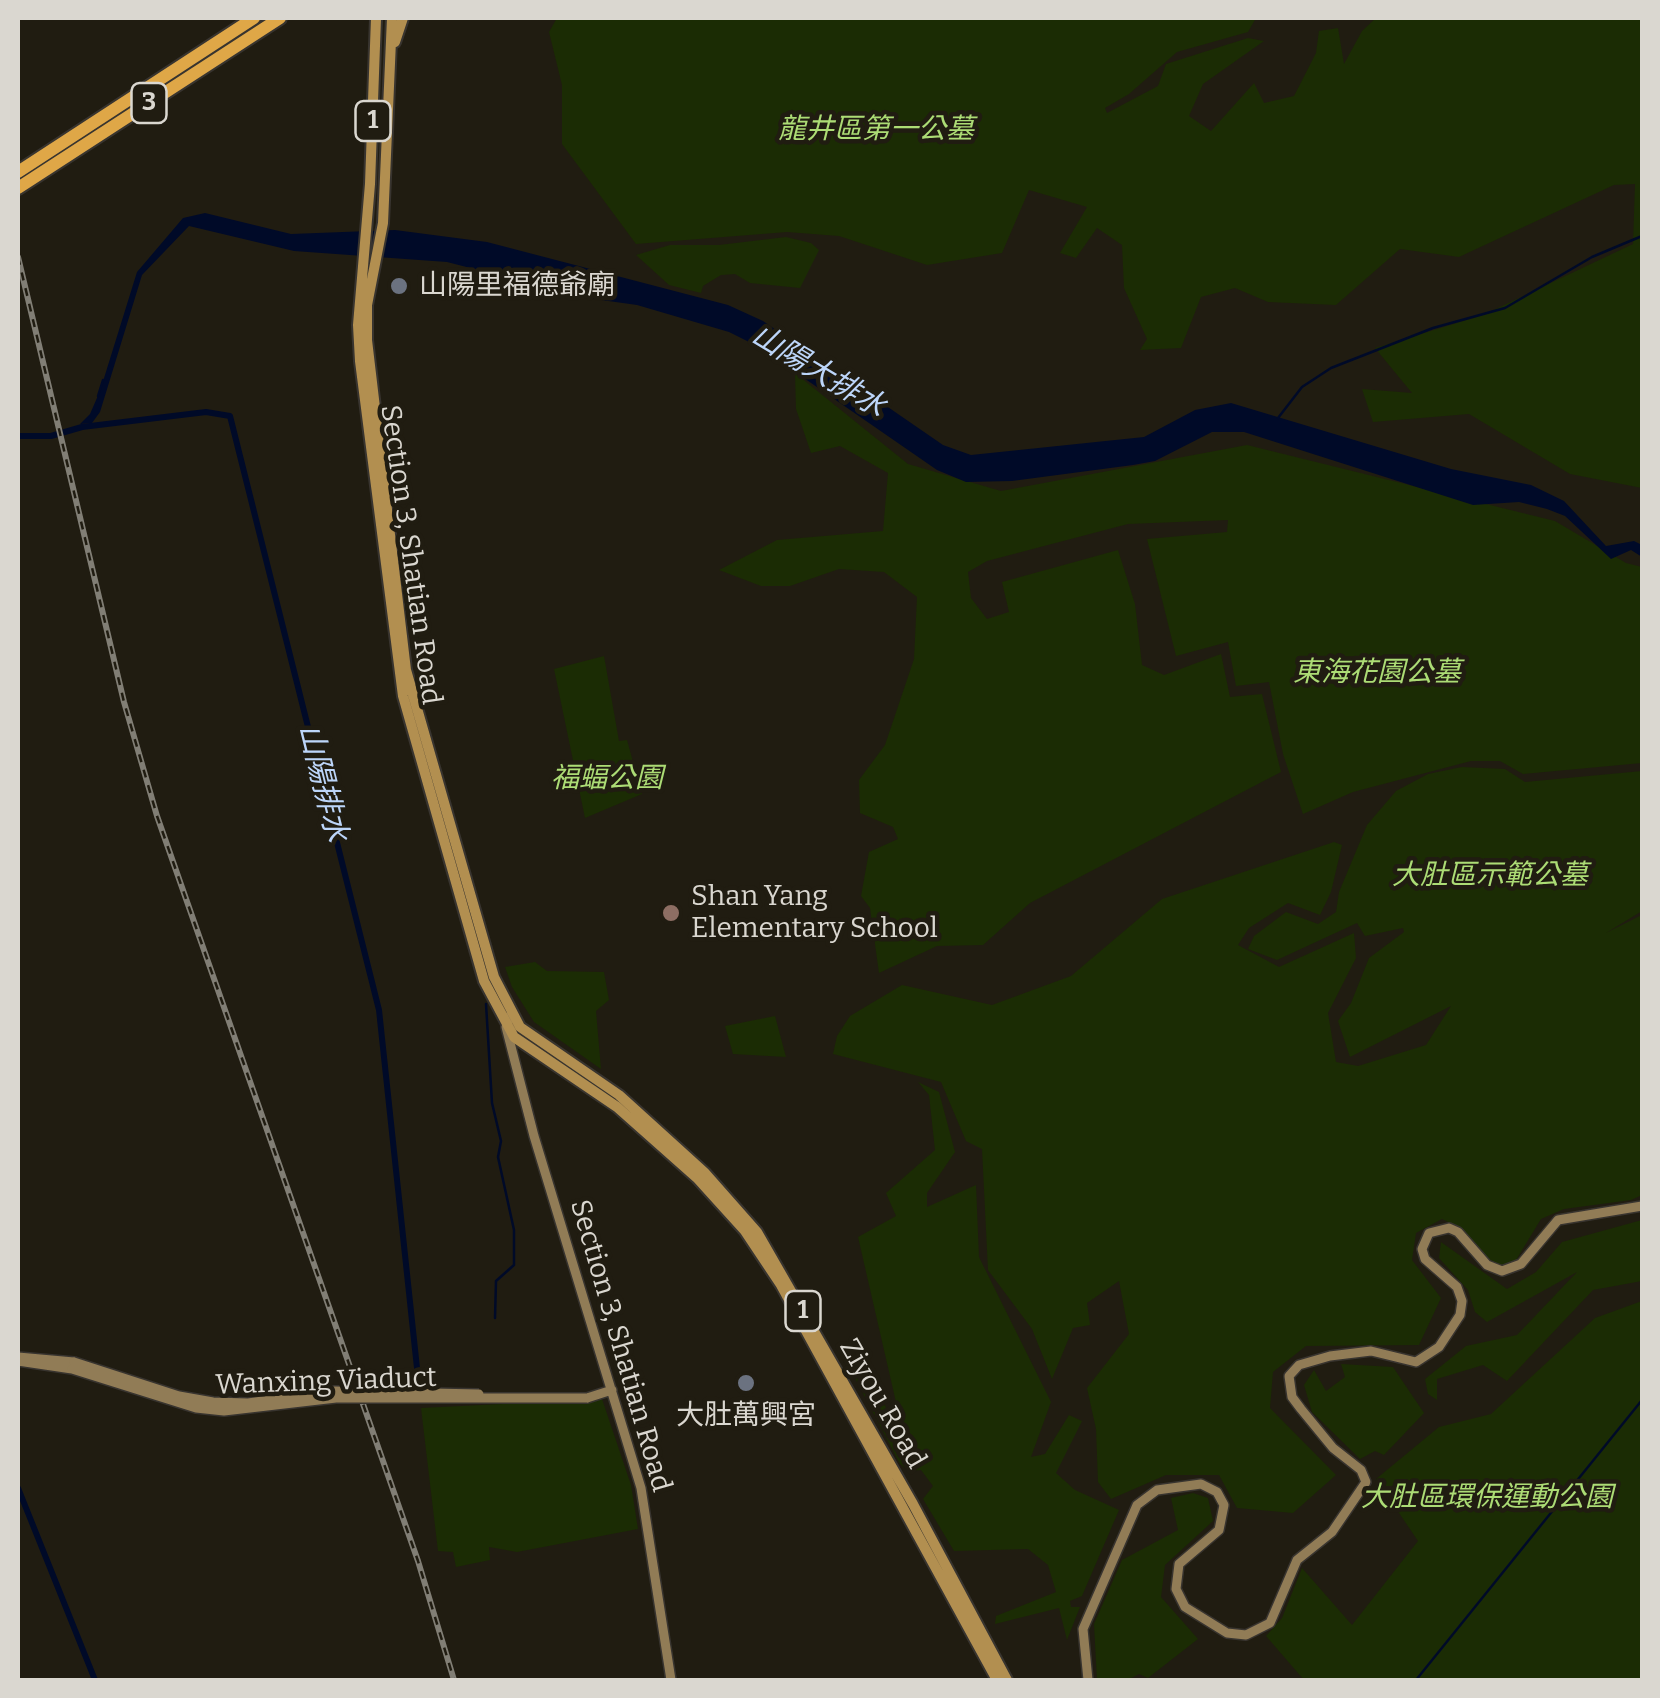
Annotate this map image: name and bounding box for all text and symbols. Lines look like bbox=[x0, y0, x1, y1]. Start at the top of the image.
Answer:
road number: 3 bbox=[132, 83, 166, 123]
road number: 1 bbox=[356, 101, 390, 141]
park label: 龍井區第一公墓 bbox=[778, 113, 974, 147]
place label: 山陽里福德爺廟 bbox=[419, 269, 615, 303]
marker: 山陽里福德爺廟 bbox=[388, 275, 410, 297]
water label: 山陽大排水 bbox=[744, 318, 892, 426]
street label: Section 3, Shatian Road bbox=[372, 403, 448, 707]
park label: 東海花園公墓 bbox=[1293, 656, 1461, 690]
water label: 山陽排水 bbox=[290, 720, 354, 846]
park label: 福蝠公園 bbox=[551, 762, 663, 796]
park label: 大肚區示範公墓 bbox=[1392, 859, 1588, 893]
place label: Shan Yang Elementary School bbox=[691, 880, 938, 946]
marker: Shan Yang Elementary School bbox=[660, 902, 682, 924]
street label: Section 3, Shatian Road bbox=[562, 1196, 678, 1496]
road number: 1 bbox=[786, 1291, 820, 1331]
street label: Ziyou Road bbox=[831, 1333, 933, 1475]
street label: Wanxing Viaduct bbox=[215, 1361, 437, 1403]
marker: 大肚萬興宮 bbox=[735, 1372, 757, 1394]
place label: 大肚萬興宮 bbox=[676, 1399, 816, 1433]
park label: 大肚區環保運動公園 bbox=[1361, 1481, 1613, 1515]

